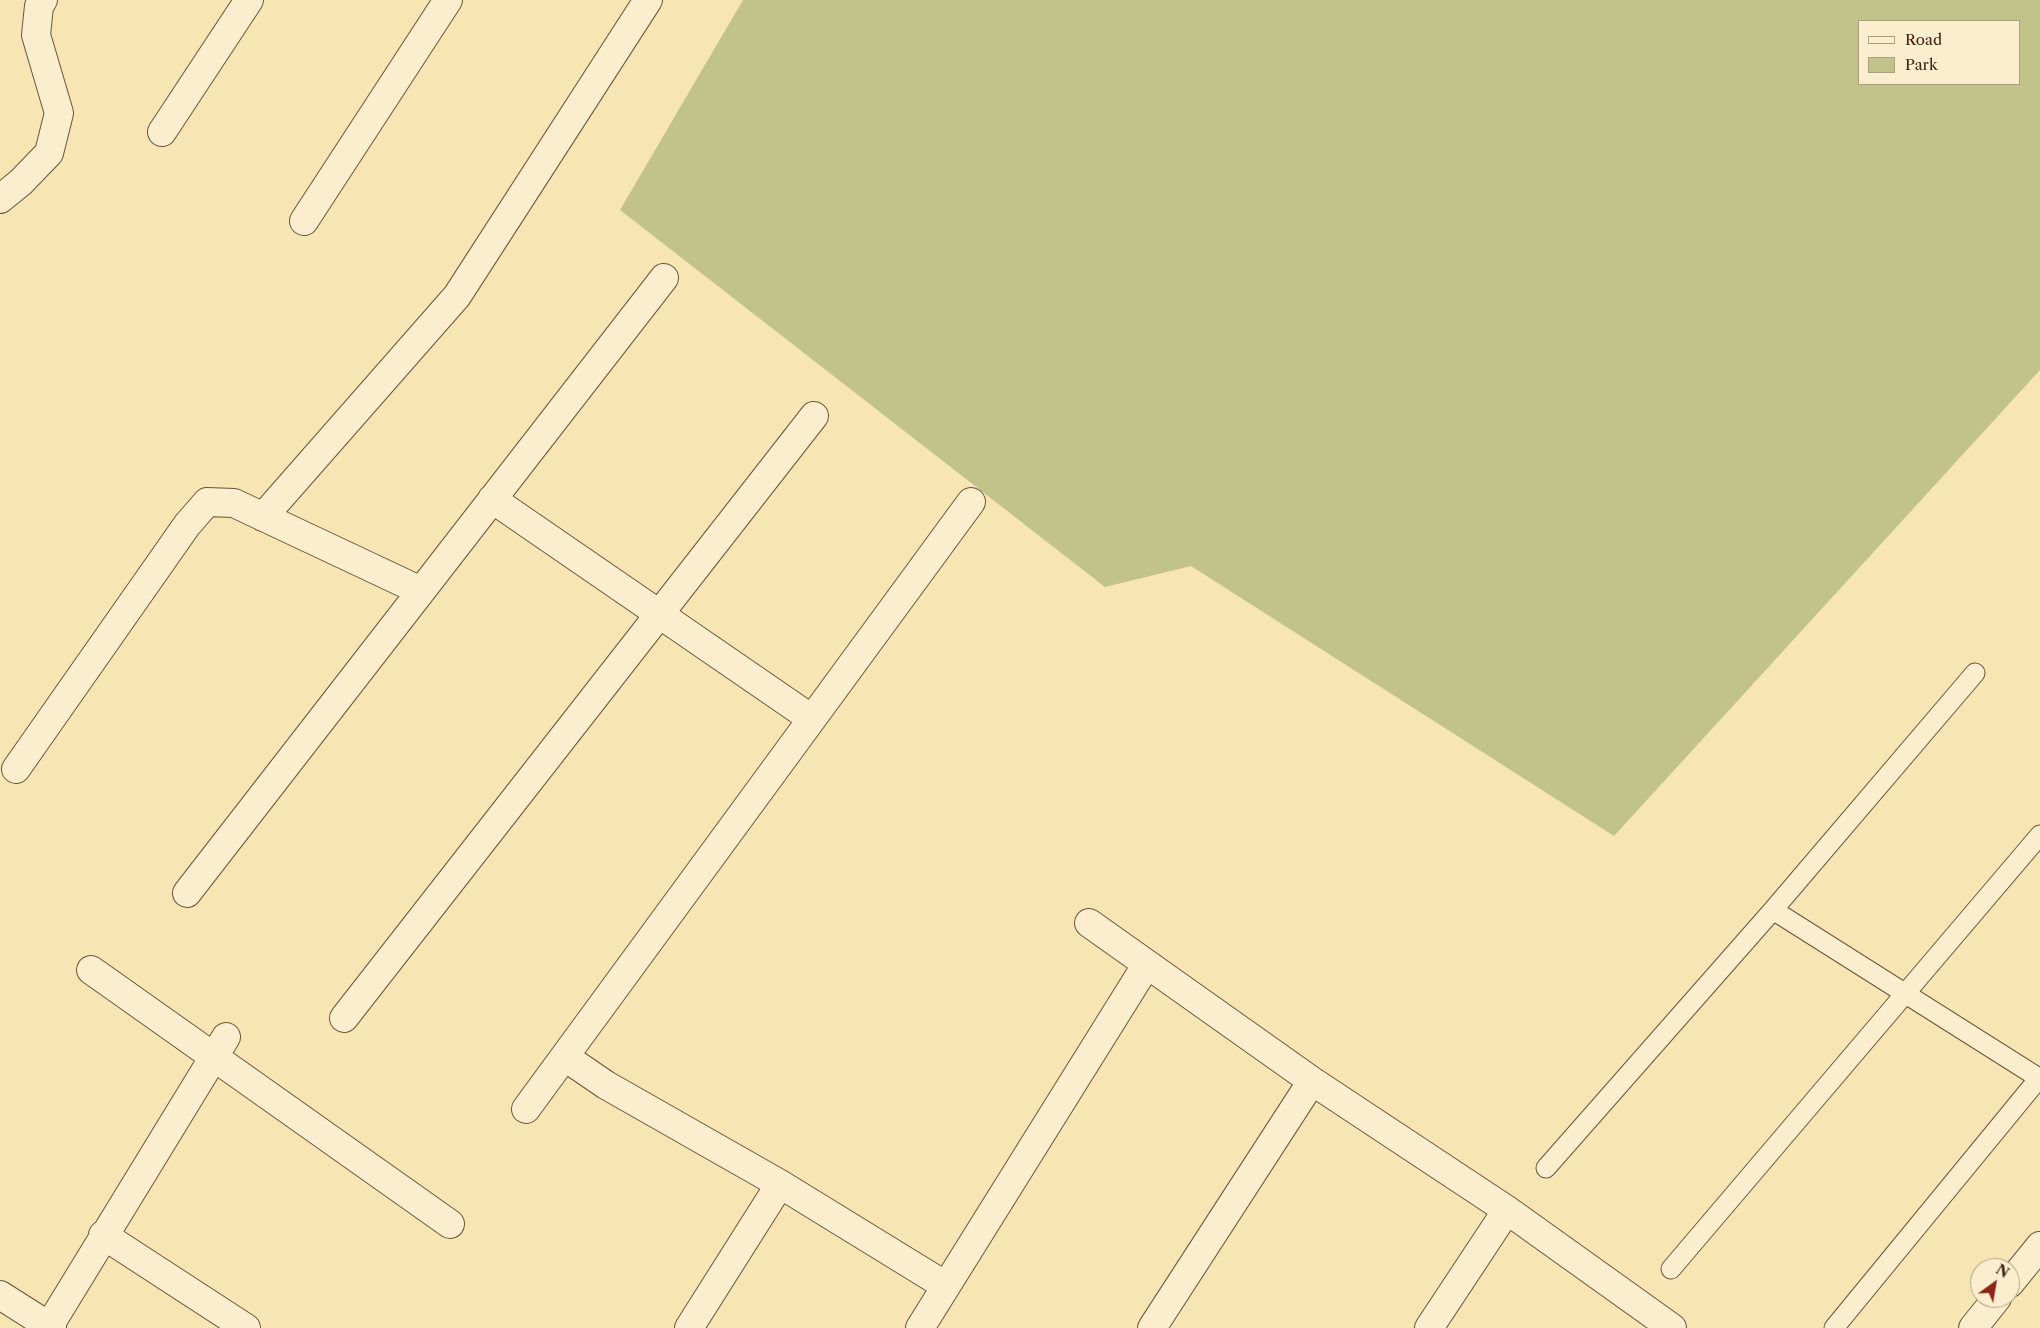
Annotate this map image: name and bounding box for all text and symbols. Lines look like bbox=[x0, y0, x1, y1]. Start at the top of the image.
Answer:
legend bbox=[1858, 20, 2020, 85]
text: Road bbox=[1905, 30, 1942, 49]
text: Park bbox=[1905, 55, 1938, 74]
north arrow bbox=[1970, 1258, 2020, 1308]
text: N bbox=[1992, 1260, 2012, 1282]

